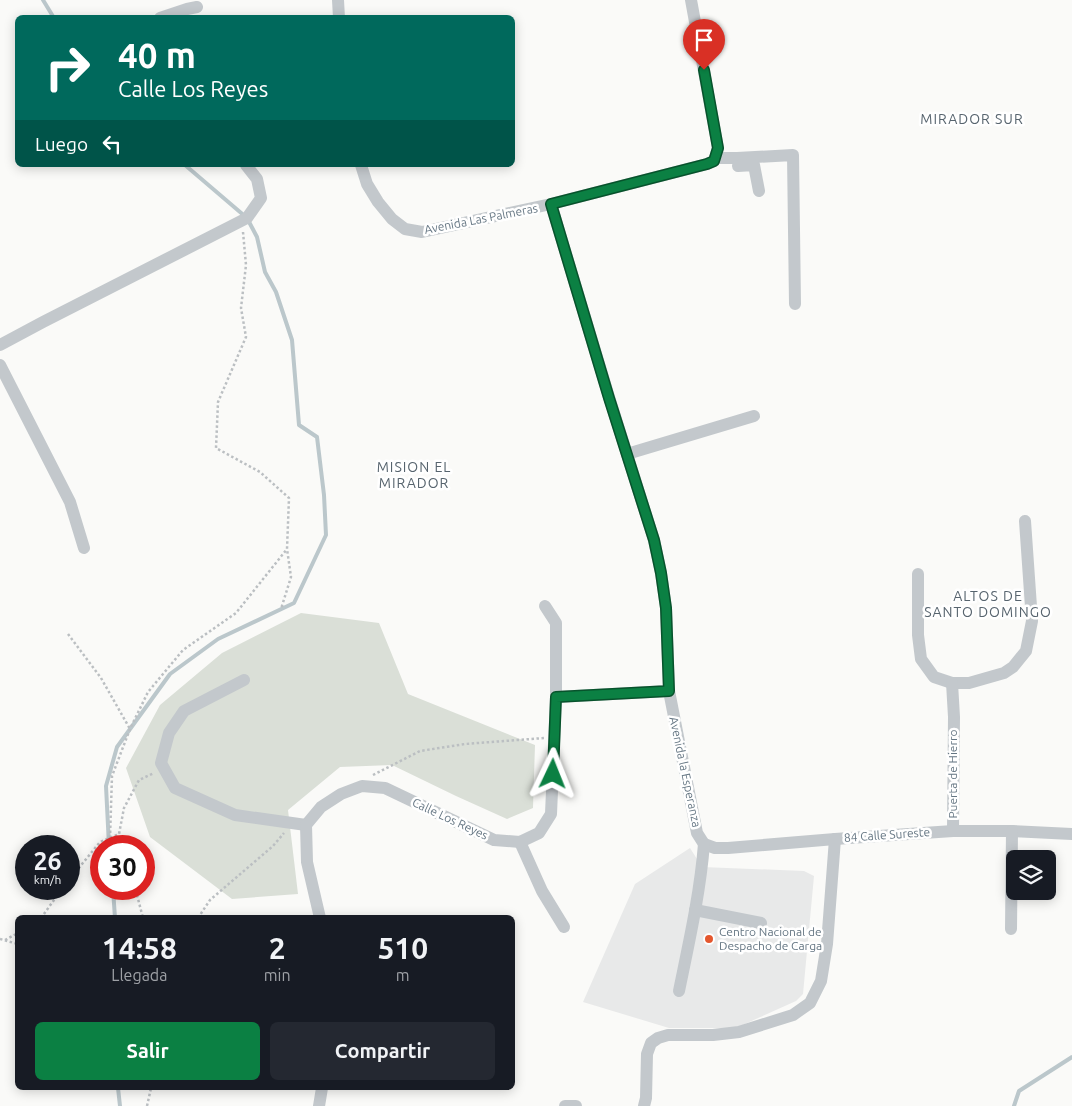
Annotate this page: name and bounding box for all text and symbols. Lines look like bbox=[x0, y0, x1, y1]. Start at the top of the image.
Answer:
pin bbox=[683, 19, 725, 70]
icon: arrive bbox=[690, 26, 718, 54]
icon: right bbox=[35, 35, 100, 100]
text: 40 m bbox=[118, 35, 196, 75]
text: Calle Los Reyes bbox=[118, 76, 268, 101]
district label: MIRADOR SUR bbox=[920, 111, 1024, 127]
icon: left bbox=[98, 130, 126, 158]
text: Luego bbox=[35, 133, 88, 155]
street label: Avenida Las Palmeras bbox=[423, 201, 539, 236]
district label: MISION EL MIRADOR bbox=[377, 459, 451, 491]
district label: ALTOS DE SANTO DOMINGO bbox=[924, 588, 1052, 620]
street label: Avenida la Esperanza bbox=[667, 715, 704, 828]
street label: Puerta de Hierro bbox=[946, 729, 959, 819]
position arrow bbox=[526, 747, 578, 799]
street label: Calle Los Reyes bbox=[410, 795, 490, 842]
street label: 84 Calle Sureste bbox=[843, 825, 930, 844]
speed limit sign: 30 bbox=[90, 835, 155, 900]
text: 26 bbox=[33, 847, 62, 875]
map controls bbox=[1006, 850, 1056, 900]
button: layers bbox=[1006, 850, 1056, 900]
text: km/h bbox=[34, 873, 61, 886]
place label: Centro Nacional de Despacho de Carga bbox=[719, 925, 822, 952]
text: 14:58 bbox=[102, 931, 177, 965]
text: 2 bbox=[269, 931, 286, 965]
text: 510 bbox=[377, 931, 428, 965]
marker: Centro Nacional de Despacho de Carga bbox=[703, 933, 715, 945]
text: Llegada bbox=[111, 966, 167, 984]
text: min bbox=[264, 966, 291, 984]
text: m bbox=[396, 966, 410, 984]
button: Salir bbox=[35, 1022, 260, 1080]
button: Compartir bbox=[270, 1022, 495, 1080]

